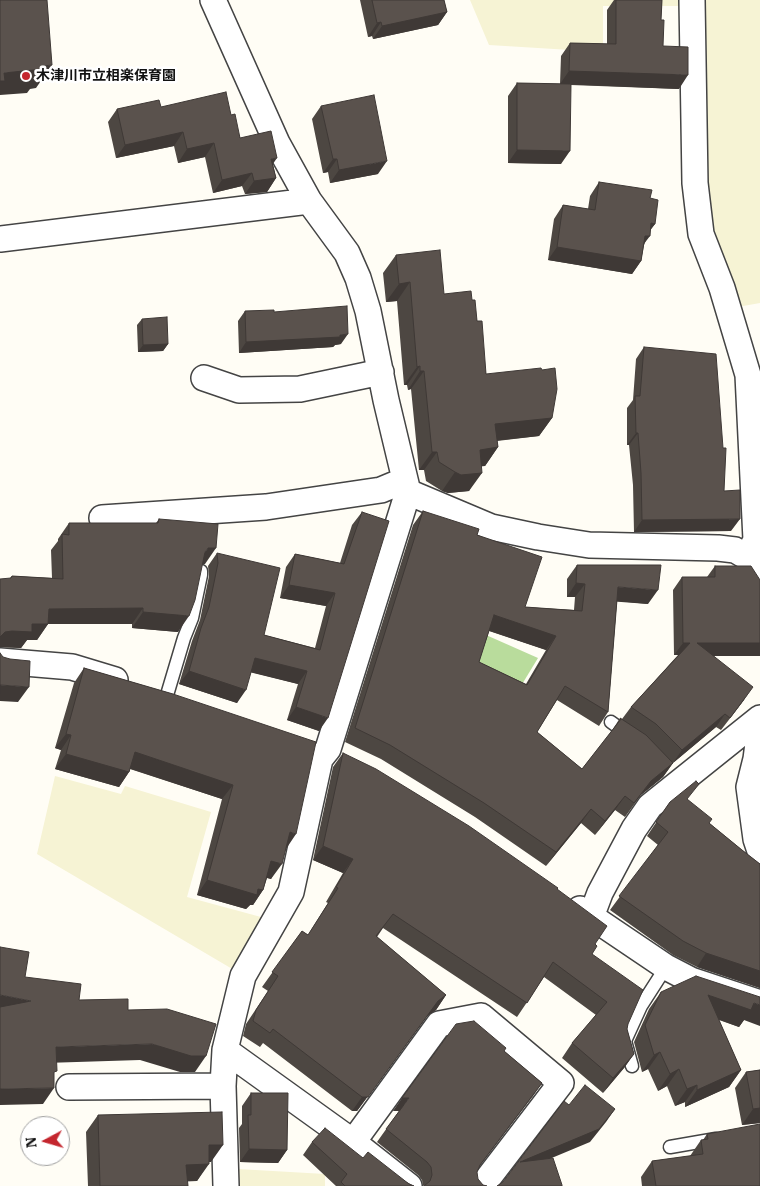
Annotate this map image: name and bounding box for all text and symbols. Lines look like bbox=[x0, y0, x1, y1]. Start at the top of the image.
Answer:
place label: 木津川市立相楽保育園 bbox=[36, 68, 176, 84]
marker: 木津川市立相楽保育園 bbox=[20, 70, 32, 82]
north arrow bbox=[20, 1116, 70, 1166]
text: N bbox=[22, 1136, 41, 1149]

